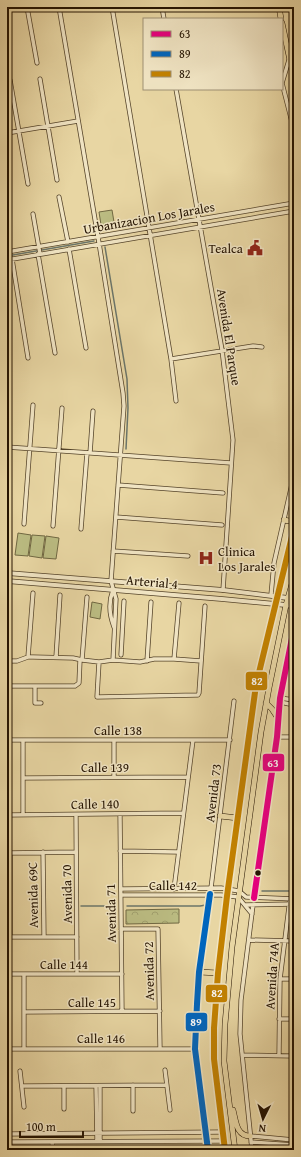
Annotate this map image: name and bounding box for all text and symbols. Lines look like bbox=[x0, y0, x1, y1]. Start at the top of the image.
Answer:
legend bbox=[143, 18, 283, 90]
text: 63 bbox=[179, 25, 191, 42]
text: 89 bbox=[179, 45, 191, 62]
text: 82 bbox=[179, 65, 191, 82]
street label: Urbanizacion Los Jarales bbox=[82, 197, 216, 239]
place label: Tealca bbox=[208, 239, 244, 258]
public building icon: Tealca bbox=[246, 239, 264, 257]
street label: Avenida El Parque bbox=[212, 287, 246, 387]
place label: Clinica Los Jarales bbox=[218, 542, 276, 576]
hospital icon: Clinica Los Jarales bbox=[197, 549, 215, 567]
street label: Arterial 4 bbox=[125, 570, 179, 594]
line badge: 82 bbox=[245, 671, 268, 691]
text: 82 bbox=[251, 673, 263, 689]
street label: Calle 138 bbox=[94, 721, 142, 740]
line badge: 63 bbox=[262, 753, 285, 772]
text: 63 bbox=[267, 755, 279, 771]
street label: Calle 139 bbox=[81, 758, 129, 777]
street label: Avenida 73 bbox=[200, 763, 226, 823]
street label: Calle 140 bbox=[71, 794, 119, 814]
street label: Avenida 69C bbox=[23, 862, 43, 928]
street label: Avenida 70 bbox=[57, 864, 77, 924]
unlabelled marker bbox=[253, 868, 263, 878]
street label: Calle 142 bbox=[149, 876, 197, 895]
street label: Avenida 71 bbox=[101, 883, 121, 943]
street label: Avenida 72 bbox=[139, 941, 159, 1001]
street label: Avenida 74A bbox=[260, 942, 284, 1010]
street label: Calle 144 bbox=[40, 955, 88, 974]
line badge: 82 bbox=[205, 984, 228, 1003]
text: 82 bbox=[211, 985, 223, 1001]
street label: Calle 145 bbox=[68, 993, 116, 1012]
line badge: 89 bbox=[185, 1012, 208, 1032]
text: 89 bbox=[190, 1014, 202, 1030]
street label: Calle 146 bbox=[77, 1029, 125, 1048]
north arrow bbox=[243, 1099, 283, 1139]
scale bar bbox=[20, 1113, 83, 1139]
text: 100 m bbox=[26, 1118, 56, 1135]
text: N bbox=[257, 1121, 266, 1137]

